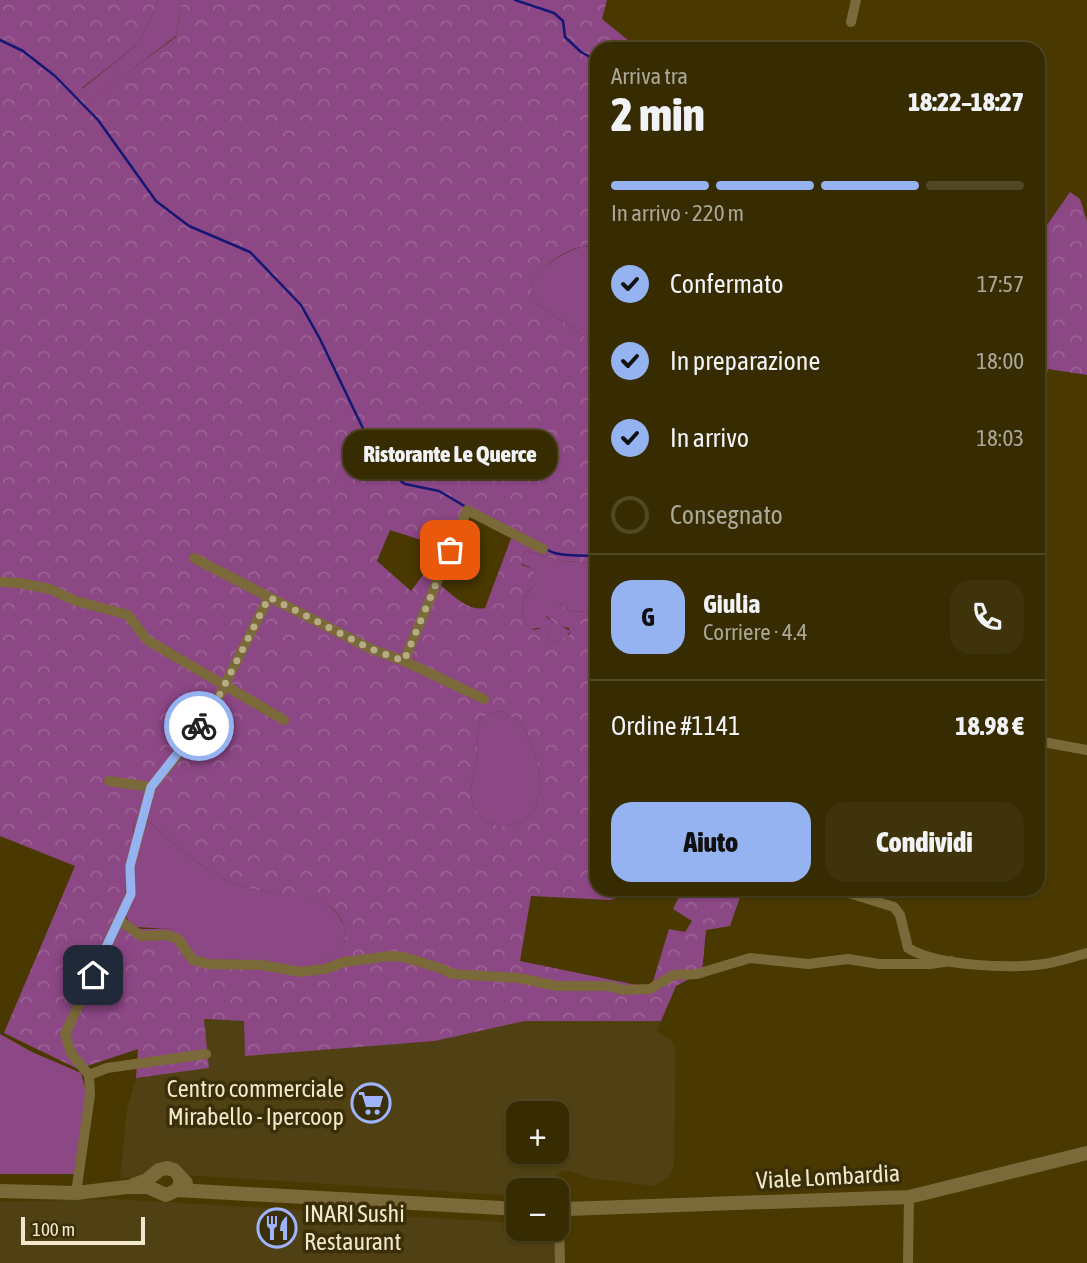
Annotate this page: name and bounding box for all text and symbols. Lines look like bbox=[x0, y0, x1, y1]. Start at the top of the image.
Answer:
text: Arriva tra bbox=[611, 63, 688, 89]
text: 18:22–18:27 bbox=[908, 87, 1024, 117]
text: 2 min bbox=[611, 88, 705, 141]
text: In arrivo · 220 m bbox=[611, 200, 744, 226]
icon: check bbox=[611, 265, 649, 303]
text: Confermato bbox=[670, 269, 783, 299]
text: 17:57 bbox=[977, 271, 1024, 297]
icon: check bbox=[611, 342, 649, 380]
text: In preparazione bbox=[670, 346, 820, 376]
text: 18:00 bbox=[976, 348, 1024, 374]
icon: check bbox=[611, 419, 649, 457]
text: In arrivo bbox=[670, 423, 749, 453]
text: 18:03 bbox=[976, 425, 1024, 451]
callout: Ristorante Le Querce bbox=[343, 431, 557, 480]
text: Ristorante Le Querce bbox=[363, 441, 537, 467]
text: Consegnato bbox=[670, 500, 783, 530]
pin bbox=[420, 520, 480, 580]
icon: bag bbox=[431, 531, 469, 569]
button: phone bbox=[950, 580, 1024, 654]
text: Giulia bbox=[703, 589, 760, 619]
text: G bbox=[641, 602, 655, 632]
text: Corriere · 4.4 bbox=[703, 619, 808, 645]
courier bbox=[164, 691, 234, 761]
icon: bike bbox=[180, 707, 218, 745]
text: Ordine #1141 bbox=[611, 711, 740, 741]
text: 18.98 € bbox=[955, 711, 1024, 741]
button: Aiuto bbox=[611, 802, 811, 882]
button: Condividi bbox=[825, 802, 1024, 882]
pin bbox=[63, 945, 123, 1005]
icon: home bbox=[74, 956, 112, 994]
place label: Centro commerciale Mirabello - Ipercoop bbox=[167, 1075, 344, 1130]
supermarket icon: Centro commerciale Mirabello - Ipercoop bbox=[350, 1082, 392, 1124]
map controls bbox=[506, 1101, 569, 1241]
button: + bbox=[506, 1101, 569, 1164]
street label: Viale Lombardia bbox=[755, 1159, 901, 1194]
button: − bbox=[506, 1178, 569, 1241]
place label: INARI Sushi Restaurant bbox=[304, 1200, 405, 1255]
restaurant icon: INARI Sushi Restaurant bbox=[256, 1207, 298, 1249]
scale bar bbox=[21, 1214, 145, 1246]
text: 100 m bbox=[32, 1218, 75, 1240]

